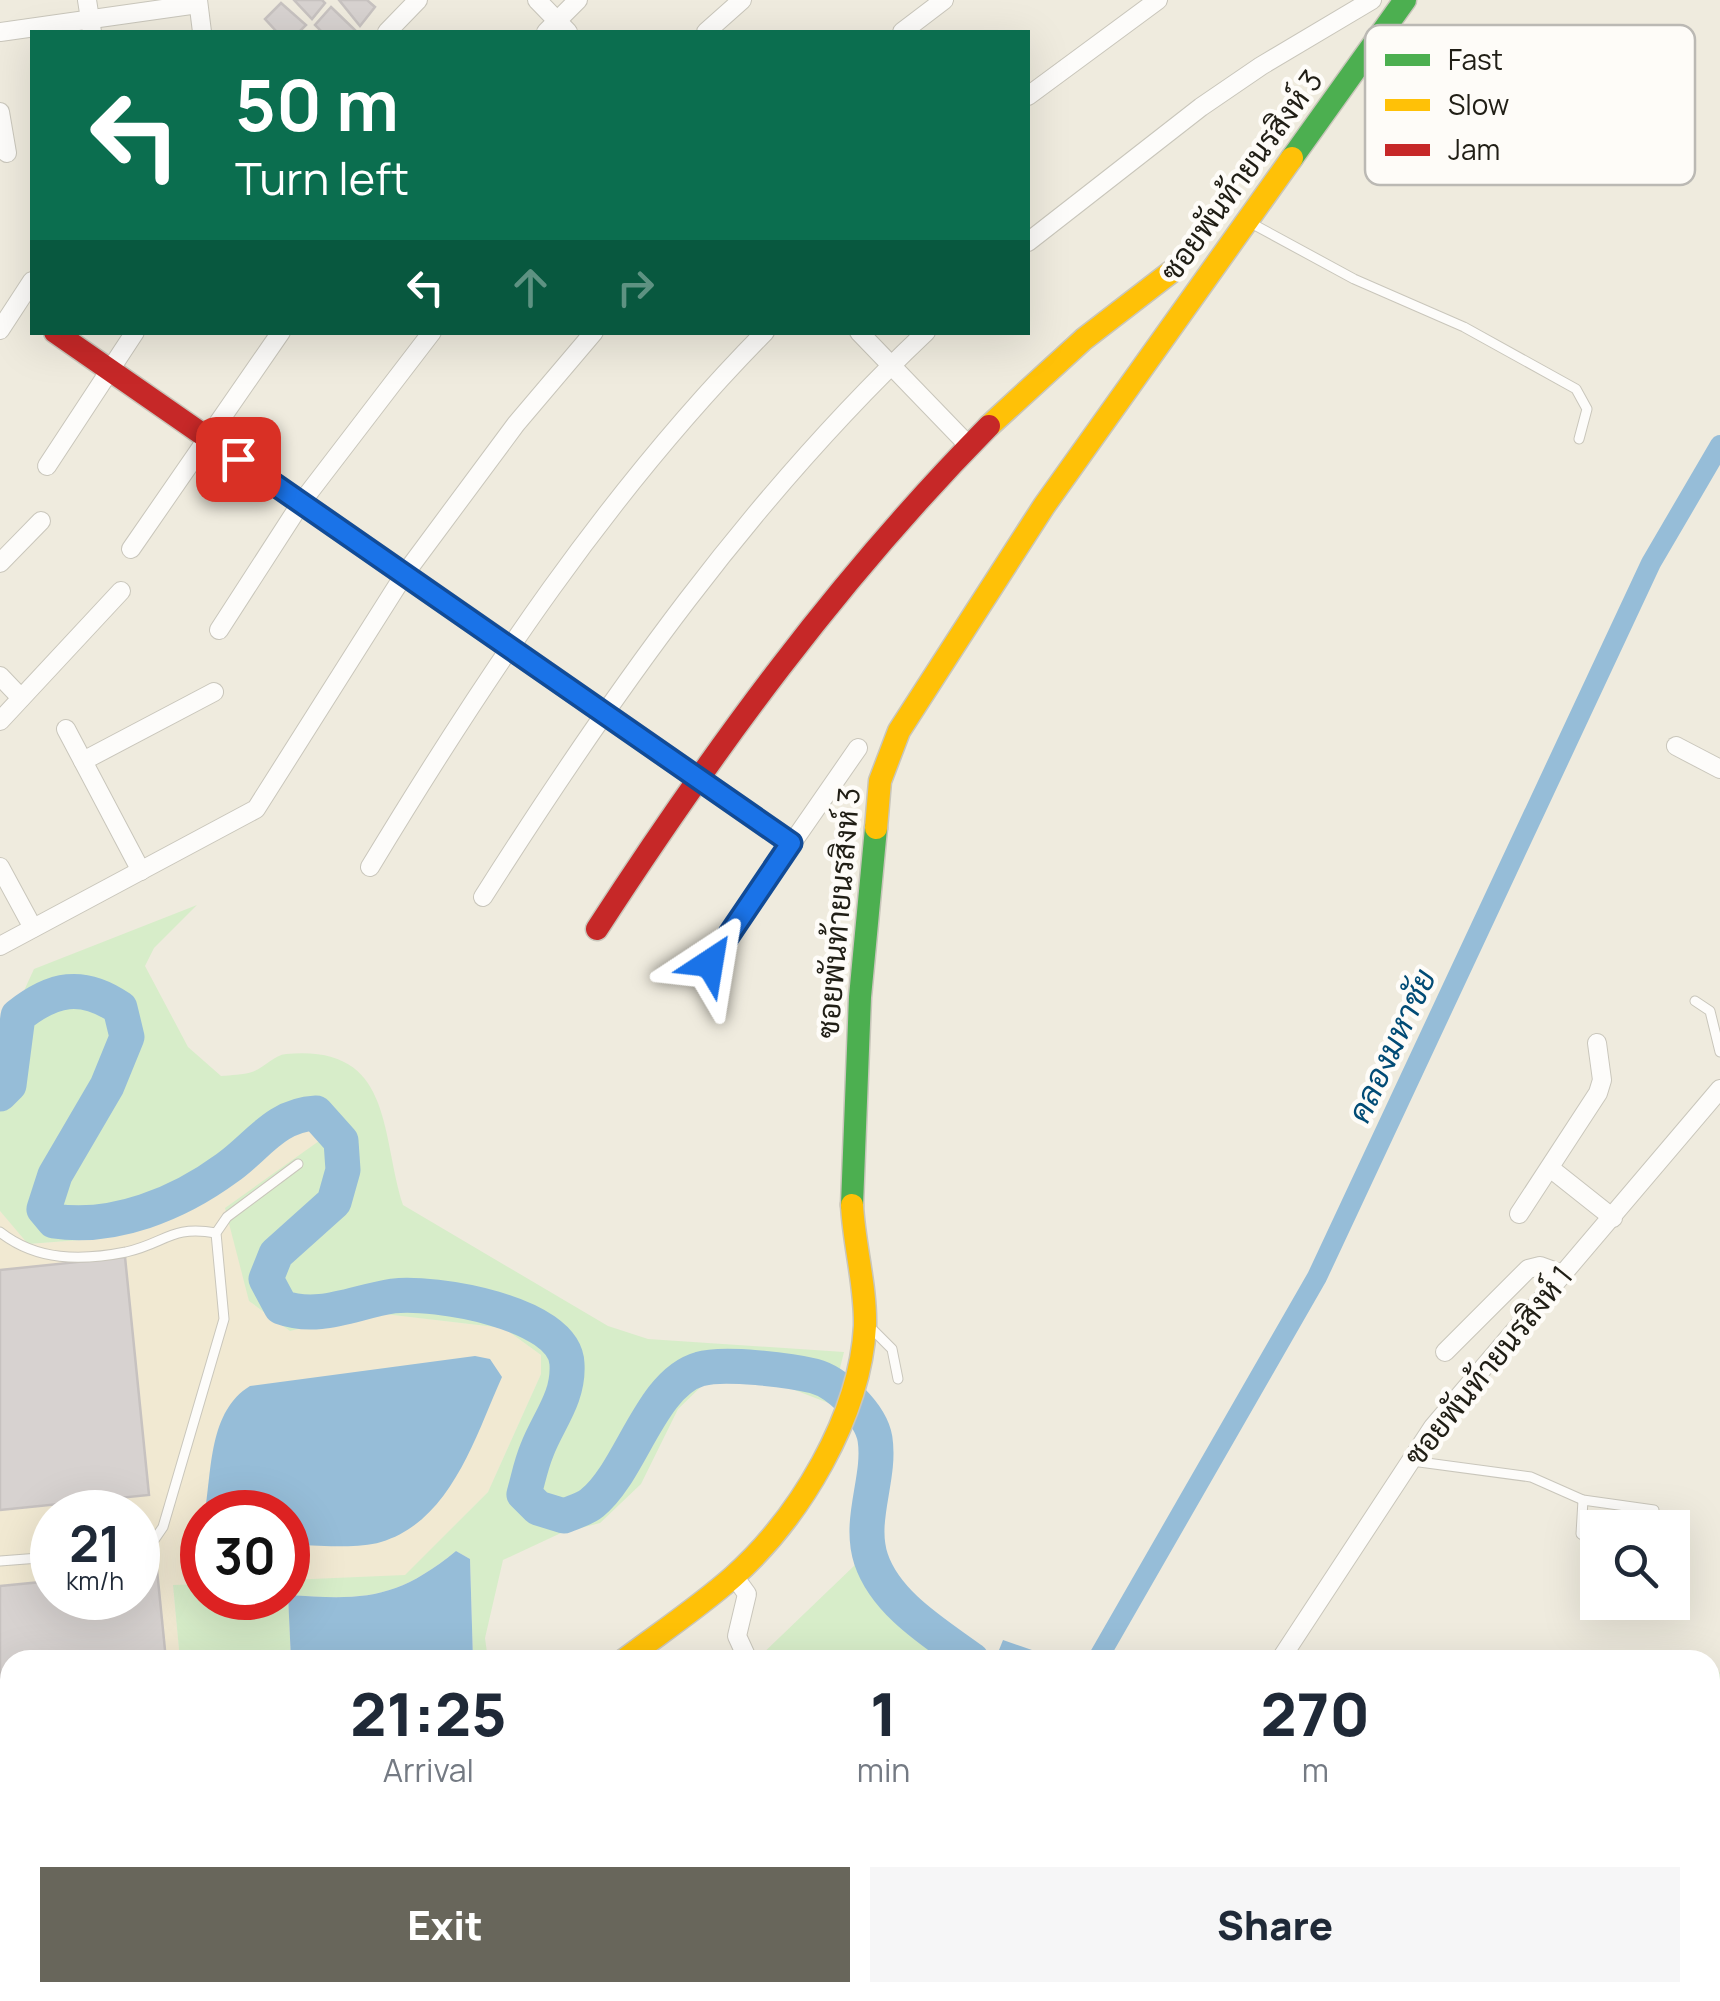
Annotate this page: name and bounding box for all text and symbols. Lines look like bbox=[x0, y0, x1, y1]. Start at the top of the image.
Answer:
legend bbox=[1365, 25, 1695, 185]
text: Fast bbox=[1448, 40, 1503, 78]
text: 50 m bbox=[235, 56, 399, 152]
street label: ซอยพันท้ายนรสิงห์ 3 bbox=[1150, 61, 1331, 289]
icon: left bbox=[70, 70, 200, 200]
text: Slow bbox=[1448, 85, 1509, 123]
text: Jam bbox=[1448, 130, 1500, 168]
text: Turn left bbox=[235, 147, 409, 209]
icon: left bbox=[398, 260, 453, 315]
icon: ahead bbox=[503, 260, 558, 315]
icon: right bbox=[608, 260, 663, 315]
pin bbox=[196, 417, 281, 502]
icon: arrive bbox=[211, 432, 266, 487]
street label: ซอยพันท้ายนรสิงห์ 3 bbox=[806, 786, 869, 1040]
position arrow bbox=[658, 911, 762, 1015]
water label: คลองมหาชัย bbox=[1336, 962, 1446, 1129]
street label: ซอยพันท้ายนรสิงห์ 1 bbox=[1394, 1256, 1581, 1474]
speed limit sign: 30 bbox=[180, 1490, 310, 1620]
text: 21 bbox=[69, 1509, 121, 1577]
map controls bbox=[1580, 1510, 1690, 1620]
button: search bbox=[1580, 1510, 1690, 1620]
text: km/h bbox=[66, 1563, 124, 1598]
text: 21:25 bbox=[350, 1672, 507, 1754]
text: 1 bbox=[870, 1672, 897, 1754]
text: 270 bbox=[1261, 1672, 1370, 1754]
text: Arrival bbox=[383, 1748, 474, 1792]
text: min bbox=[857, 1748, 910, 1792]
text: m bbox=[1302, 1748, 1329, 1792]
button: Exit bbox=[40, 1867, 850, 1982]
button: Share bbox=[870, 1867, 1680, 1982]

